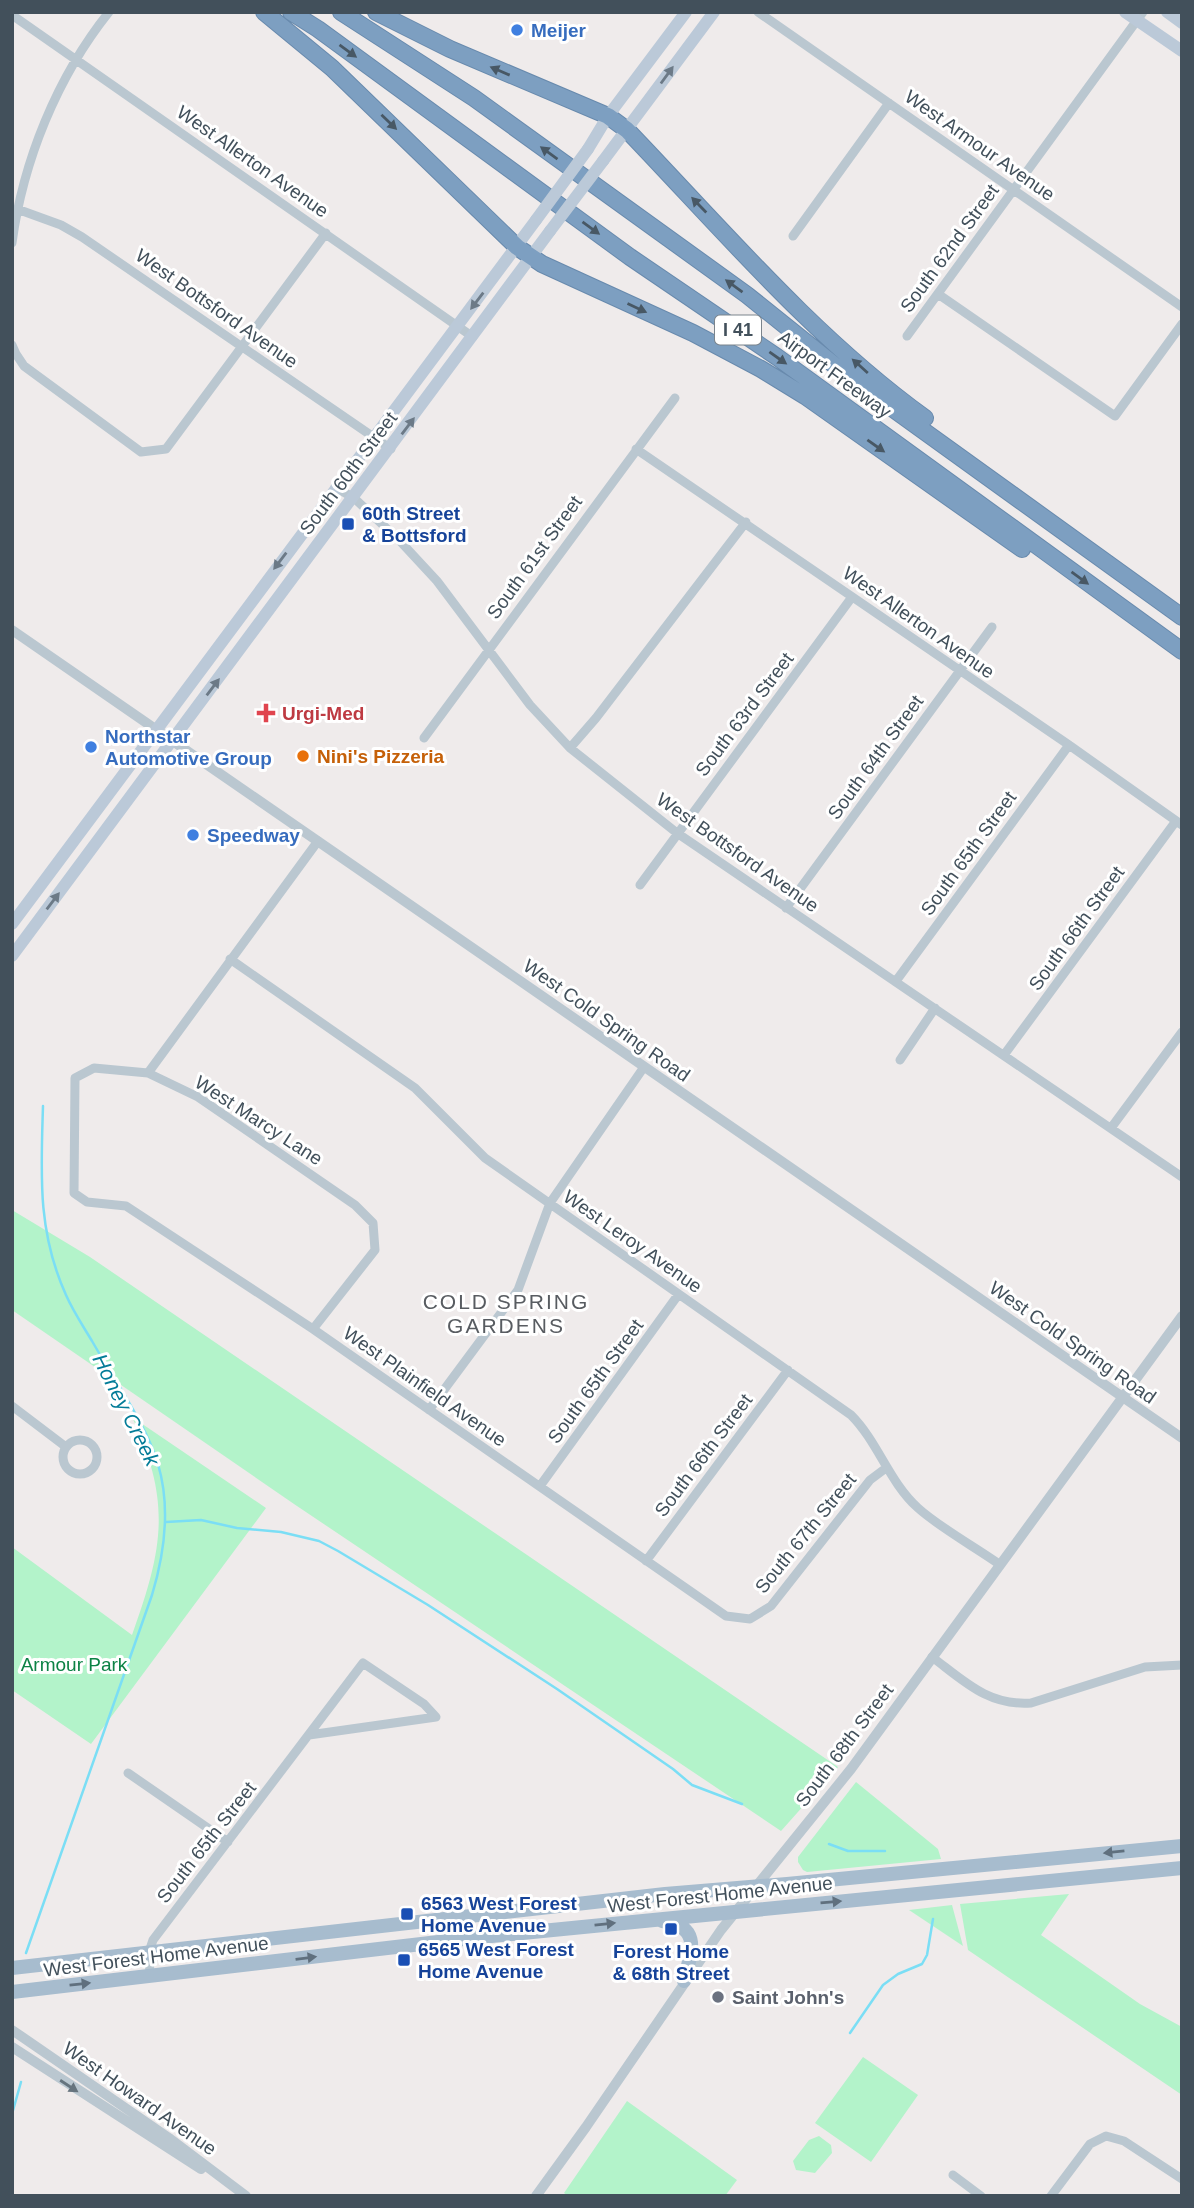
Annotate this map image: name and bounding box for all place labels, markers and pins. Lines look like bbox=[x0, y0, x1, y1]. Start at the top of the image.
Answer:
place label: Meijer bbox=[531, 20, 587, 41]
marker: Meijer bbox=[509, 22, 525, 38]
place label: 60th Street & Bottsford bbox=[362, 503, 466, 546]
marker: 60th Street & Bottsford bbox=[340, 516, 356, 532]
marker: Urgi-Med bbox=[256, 703, 276, 723]
place label: Urgi-Med bbox=[282, 703, 364, 724]
place label: Northstar Automotive Group bbox=[105, 726, 272, 769]
marker: Northstar Automotive Group bbox=[83, 739, 99, 755]
place label: Nini's Pizzeria bbox=[317, 746, 444, 767]
marker: Nini's Pizzeria bbox=[295, 748, 311, 764]
place label: Speedway bbox=[207, 825, 300, 846]
marker: Speedway bbox=[185, 827, 201, 843]
place label: 6563 West Forest Home Avenue bbox=[421, 1893, 578, 1936]
marker: 6563 West Forest Home Avenue bbox=[399, 1906, 415, 1922]
marker: Forest Home & 68th Street bbox=[663, 1921, 679, 1937]
place label: 6565 West Forest Home Avenue bbox=[418, 1939, 575, 1982]
place label: Forest Home & 68th Street bbox=[612, 1941, 730, 1984]
marker: 6565 West Forest Home Avenue bbox=[396, 1952, 412, 1968]
place label: Saint John's bbox=[732, 1987, 844, 2008]
marker: Saint John's bbox=[710, 1989, 726, 2005]

